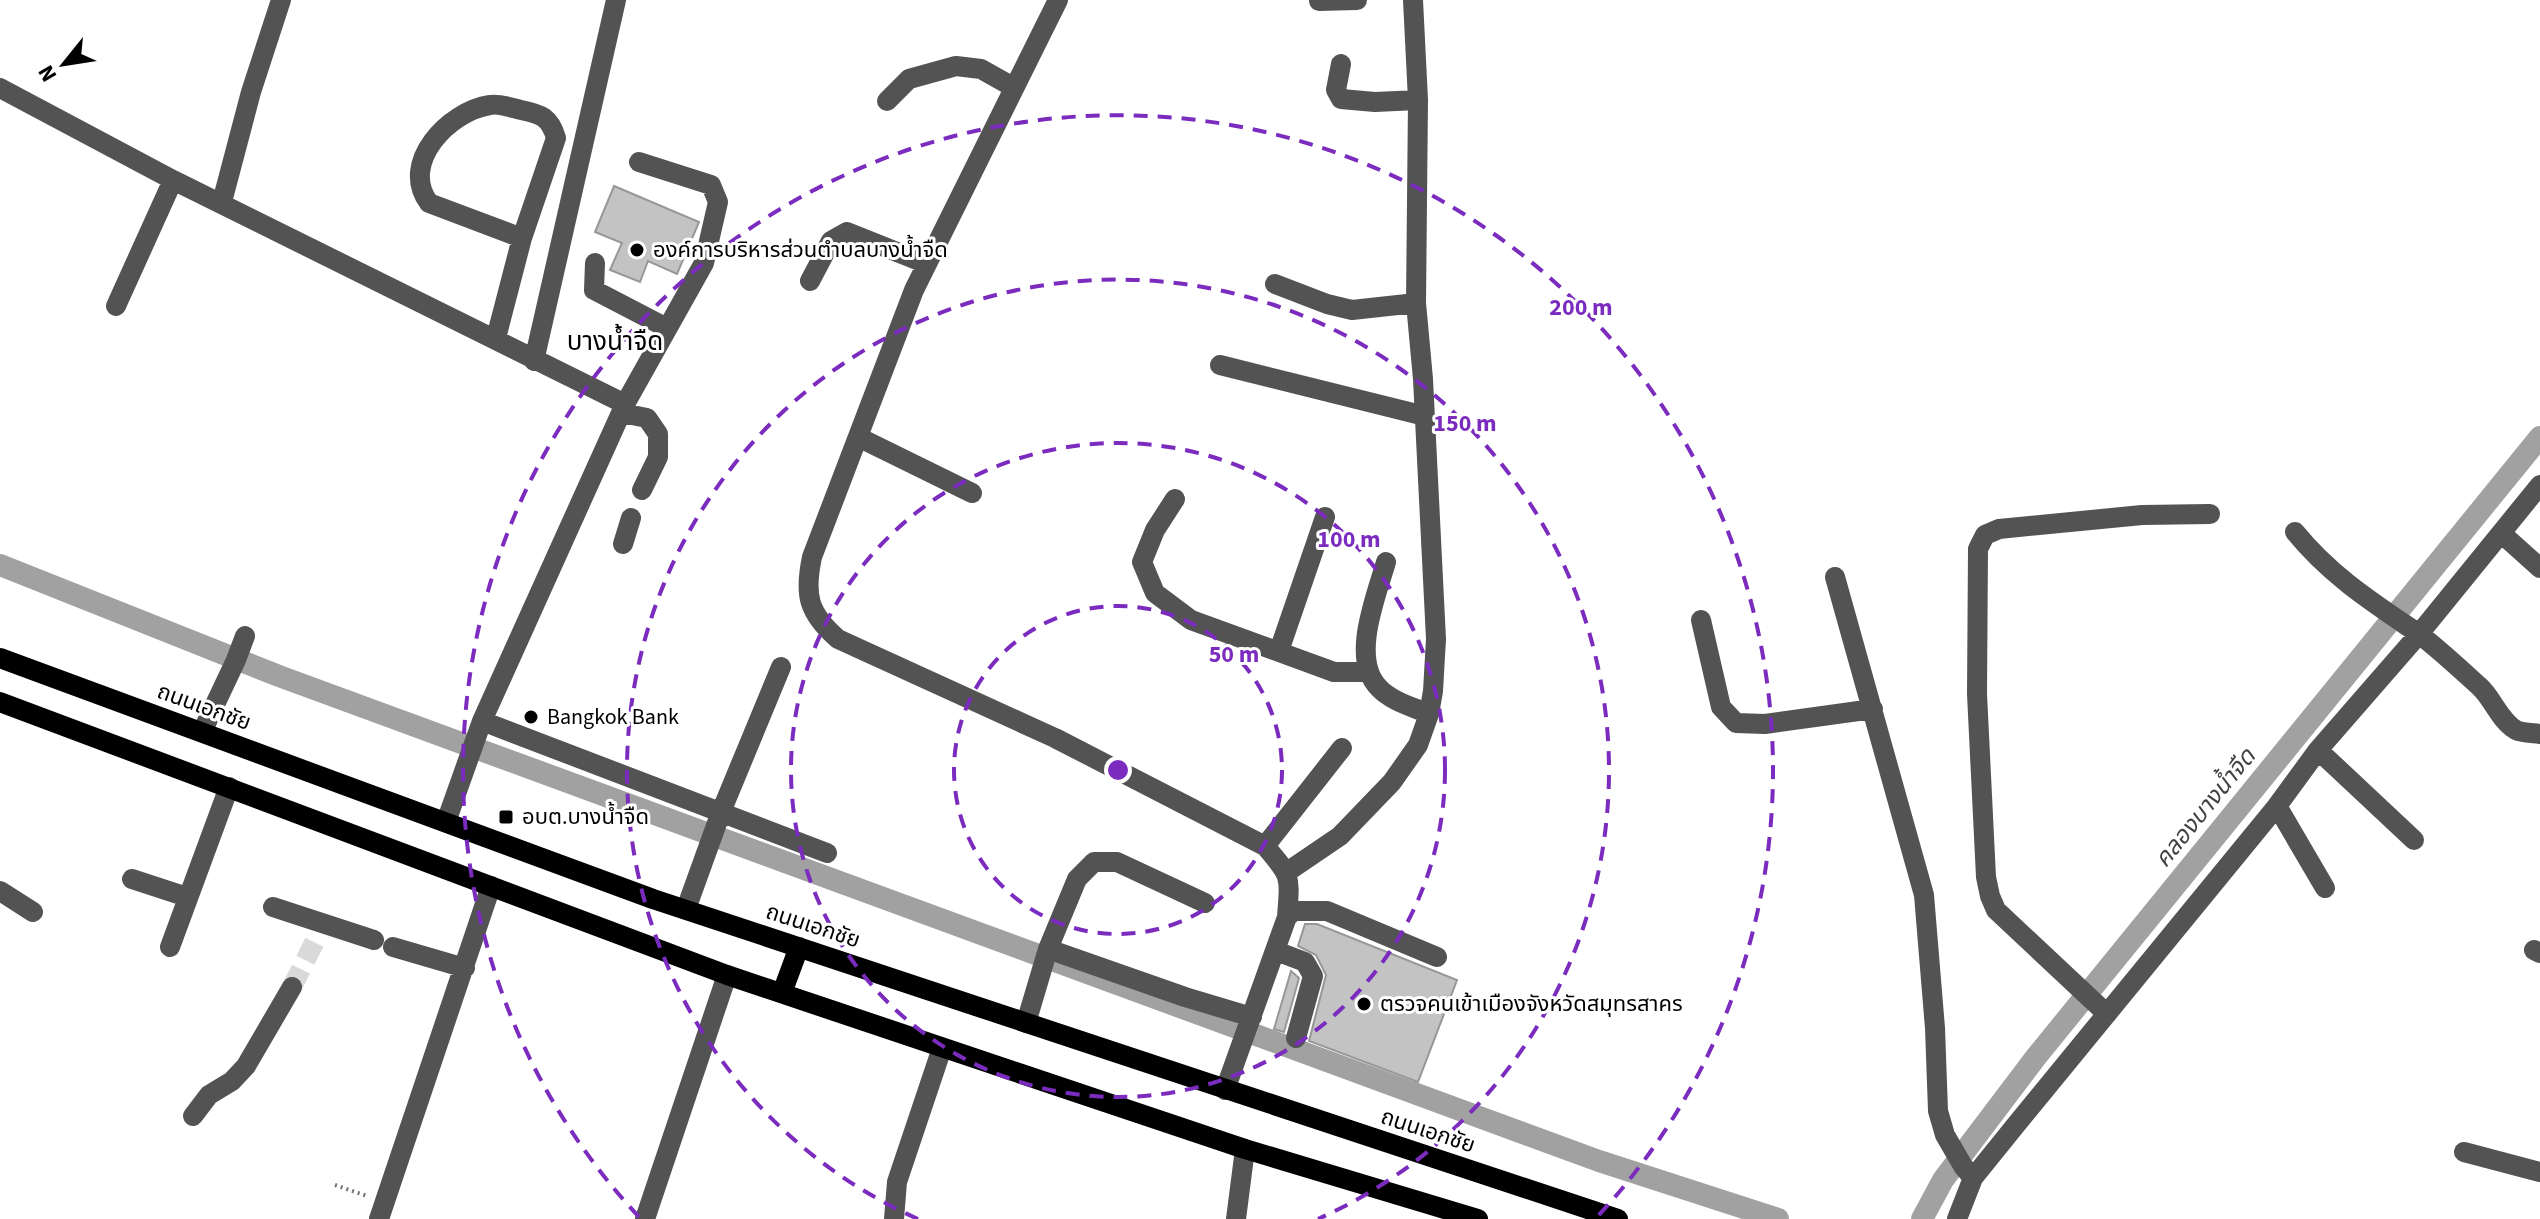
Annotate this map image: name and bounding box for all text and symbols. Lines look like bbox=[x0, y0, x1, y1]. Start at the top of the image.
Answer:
north arrow bbox=[24, 24, 104, 104]
text: N bbox=[30, 59, 65, 88]
place label: องค์การบริหารส่วนตำบลบางน้ำจืด bbox=[653, 234, 948, 266]
marker: องค์การบริหารส่วนตำบลบางน้ำจืด bbox=[628, 241, 646, 259]
text: 200 m bbox=[1549, 290, 1613, 325]
district label: บางน้ำจืด bbox=[567, 323, 663, 360]
text: 150 m bbox=[1433, 406, 1497, 441]
text: 100 m bbox=[1317, 522, 1381, 557]
text: 50 m bbox=[1209, 637, 1259, 672]
street label: ถนนเอกชัย bbox=[153, 675, 255, 739]
place label: Bangkok Bank bbox=[547, 701, 679, 733]
marker: Bangkok Bank bbox=[522, 708, 540, 726]
water label: คลองบางน้ำจืด bbox=[2146, 740, 2265, 875]
centre of rings bbox=[1104, 756, 1132, 784]
place label: อบต.บางน้ำจืด bbox=[522, 801, 649, 833]
marker: อบต.บางน้ำจืด bbox=[497, 808, 515, 826]
street label: ถนนเอกชัย bbox=[762, 896, 864, 956]
place label: ตรวจคนเข้าเมืองจังหวัดสมุทรสาคร bbox=[1380, 988, 1683, 1020]
marker: ตรวจคนเข้าเมืองจังหวัดสมุทรสาคร bbox=[1355, 995, 1373, 1013]
street label: ถนนเอกชัย bbox=[1377, 1101, 1479, 1161]

